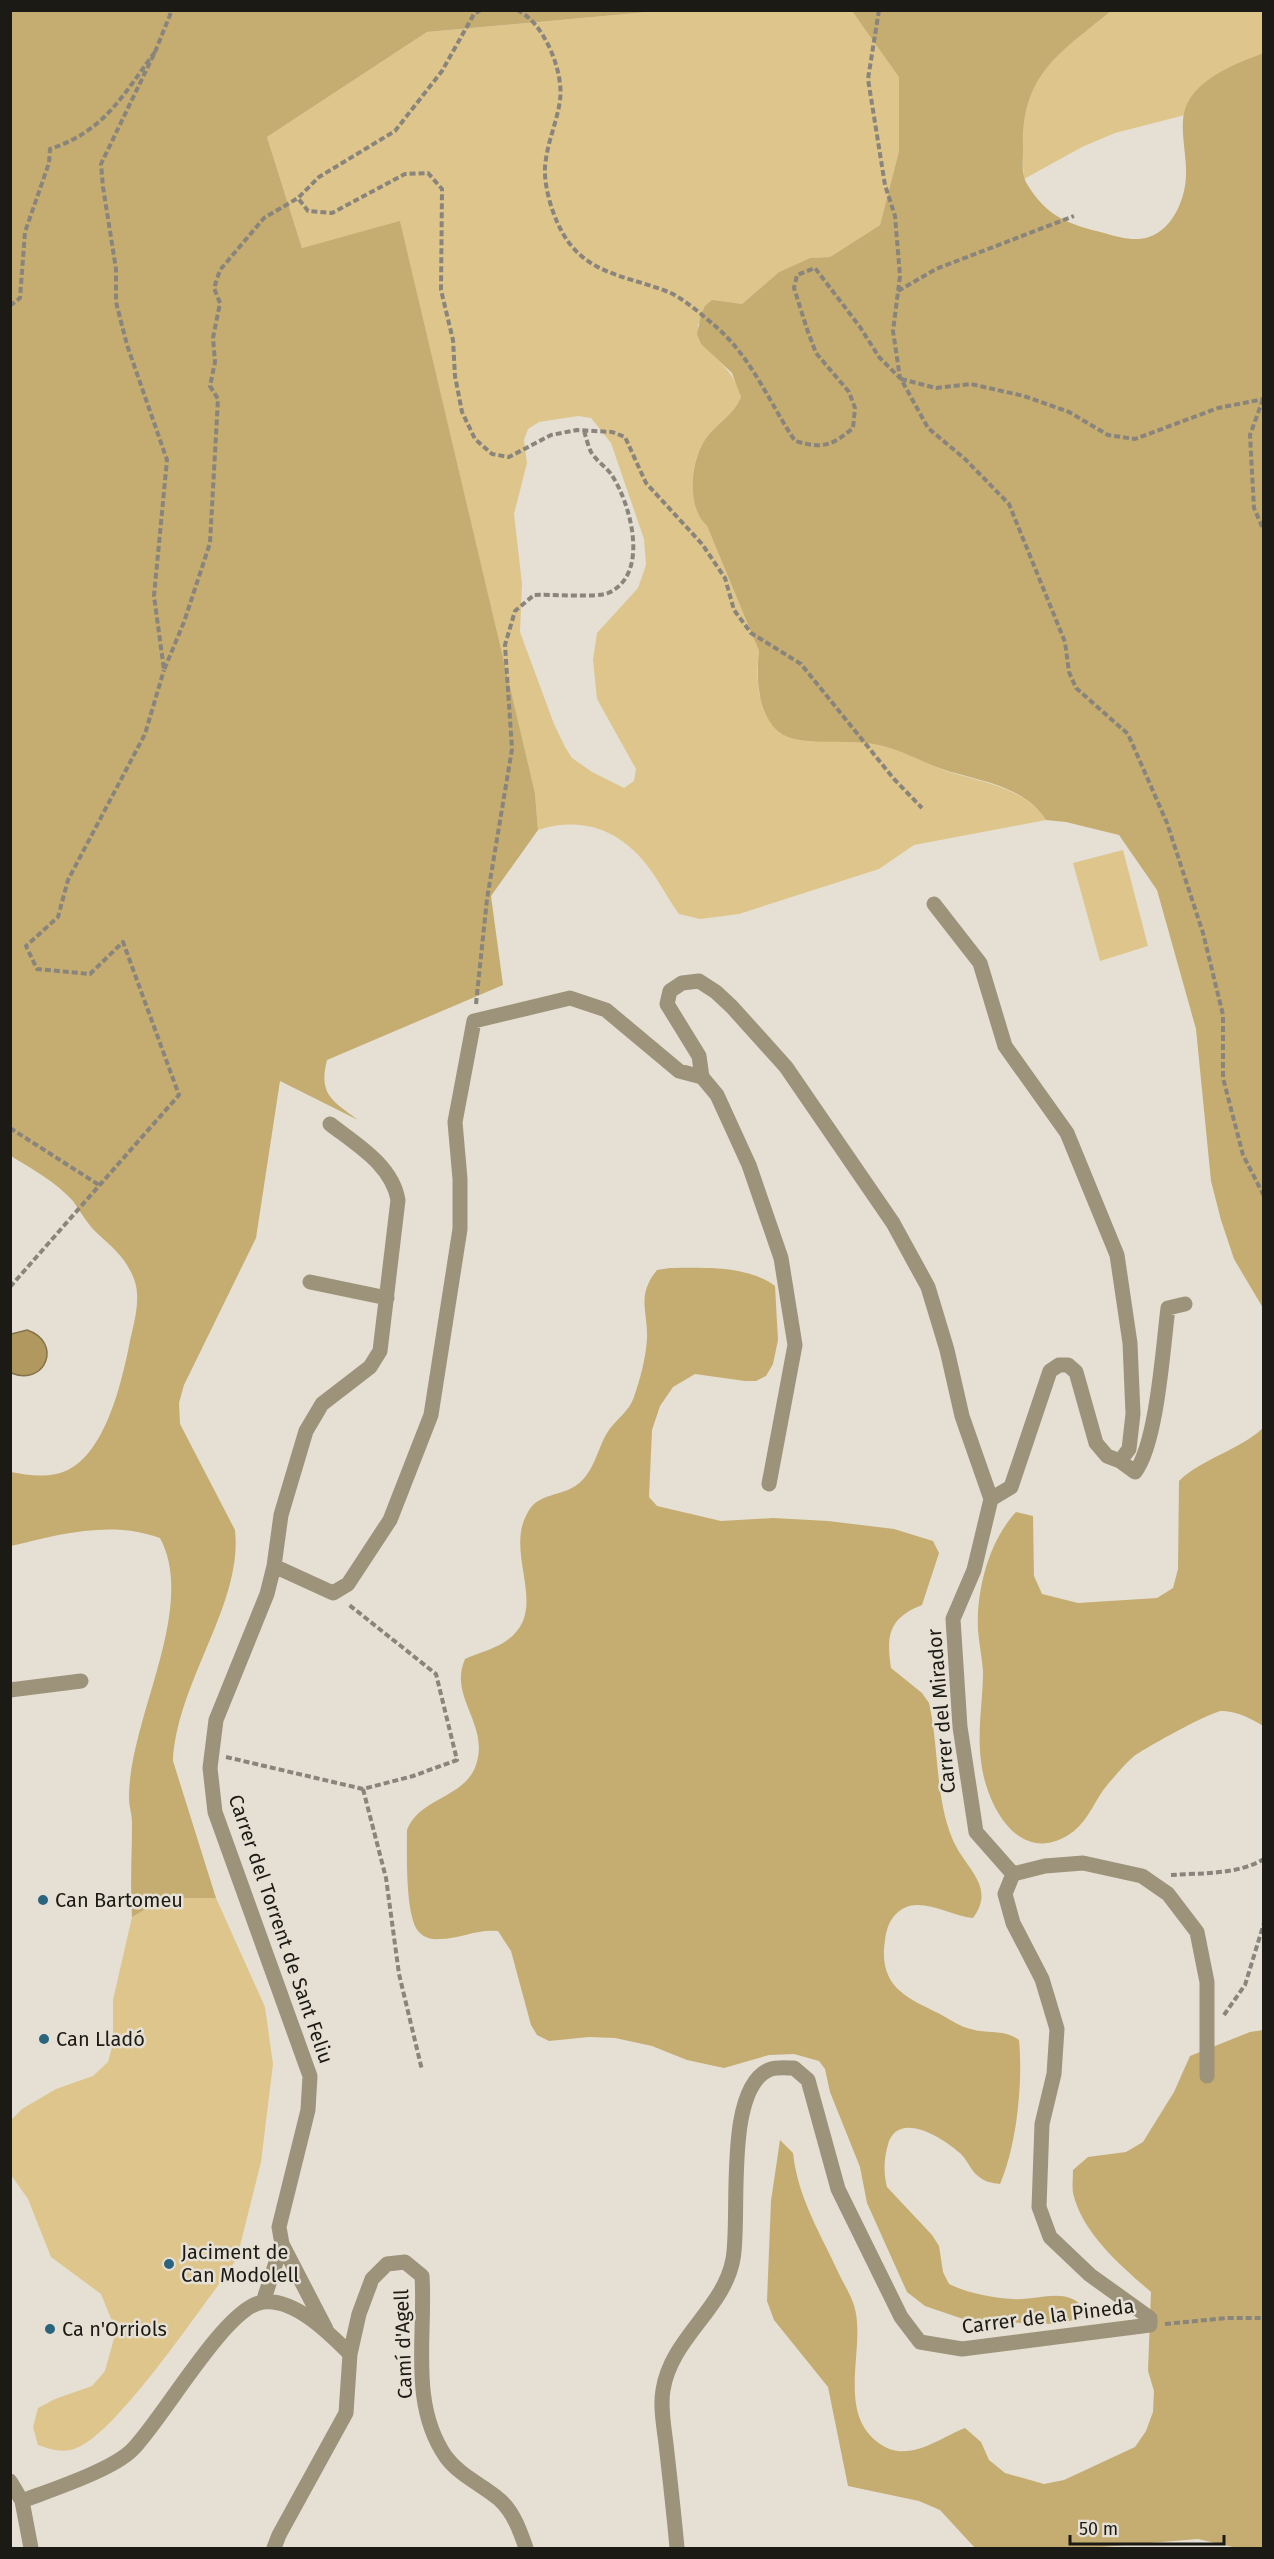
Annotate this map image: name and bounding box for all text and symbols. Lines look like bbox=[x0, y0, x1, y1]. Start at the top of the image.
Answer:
street label: Carrer del Mirador bbox=[922, 1627, 960, 1794]
street label: Carrer del Torrent de Sant Feliu bbox=[224, 1791, 338, 2067]
place label: Can Bartomeu bbox=[55, 1888, 183, 1912]
marker: Can Bartomeu bbox=[36, 1893, 50, 1907]
place label: Can Lladó bbox=[56, 2027, 145, 2051]
marker: Can Lladó bbox=[37, 2032, 51, 2046]
place label: Jaciment de Can Modolell bbox=[181, 2240, 299, 2287]
marker: Jaciment de Can Modolell bbox=[162, 2257, 176, 2271]
street label: Camí d'Agell bbox=[389, 2289, 417, 2399]
street label: Carrer de la Pineda bbox=[960, 2294, 1136, 2338]
place label: Ca n'Orriols bbox=[62, 2317, 167, 2341]
marker: Ca n'Orriols bbox=[43, 2322, 57, 2336]
scale bar bbox=[1070, 2508, 1224, 2546]
text: 50 m bbox=[1079, 2518, 1118, 2540]

